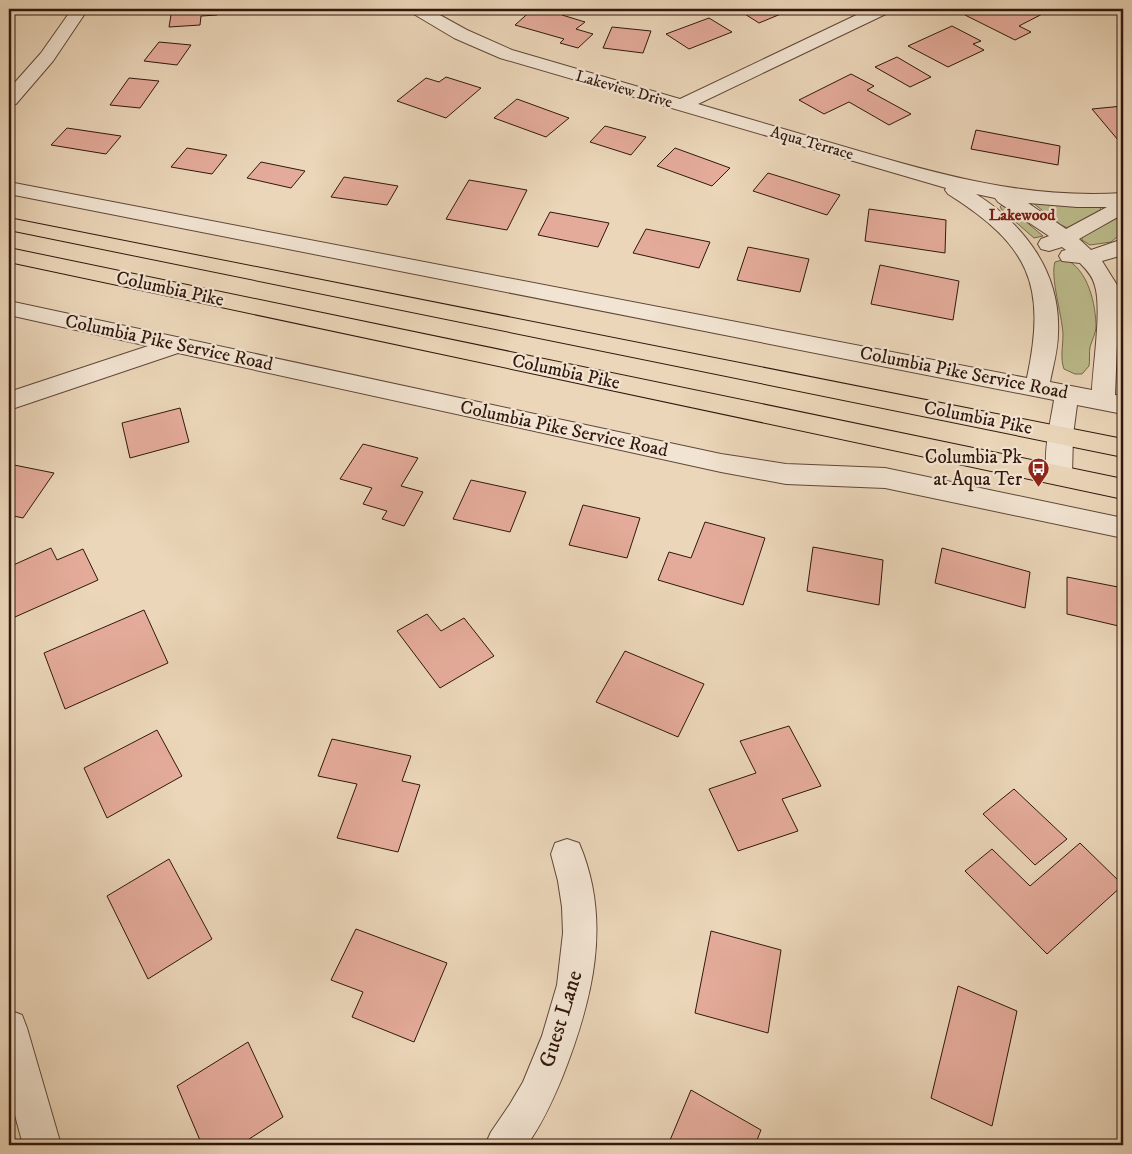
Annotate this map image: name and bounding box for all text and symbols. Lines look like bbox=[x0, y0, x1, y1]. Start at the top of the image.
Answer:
street label: Lakeview Drive bbox=[573, 66, 675, 112]
street label: Aqua Terrace bbox=[768, 122, 856, 164]
district label: Lakewood bbox=[989, 205, 1056, 225]
street label: Columbia Pike bbox=[114, 266, 226, 312]
street label: Columbia Pike Service Road bbox=[63, 310, 275, 376]
street label: Columbia Pike Service Road bbox=[858, 342, 1071, 405]
street label: Columbia Pike bbox=[510, 349, 622, 395]
street label: Columbia Pike Service Road bbox=[458, 396, 670, 462]
street label: Columbia Pike bbox=[922, 396, 1034, 440]
place label: Columbia Pk at Aqua Ter bbox=[925, 446, 1023, 492]
bus stop icon: Columbia Pk at Aqua Ter bbox=[1026, 456, 1050, 487]
street label: Guest Lane bbox=[533, 967, 589, 1071]

